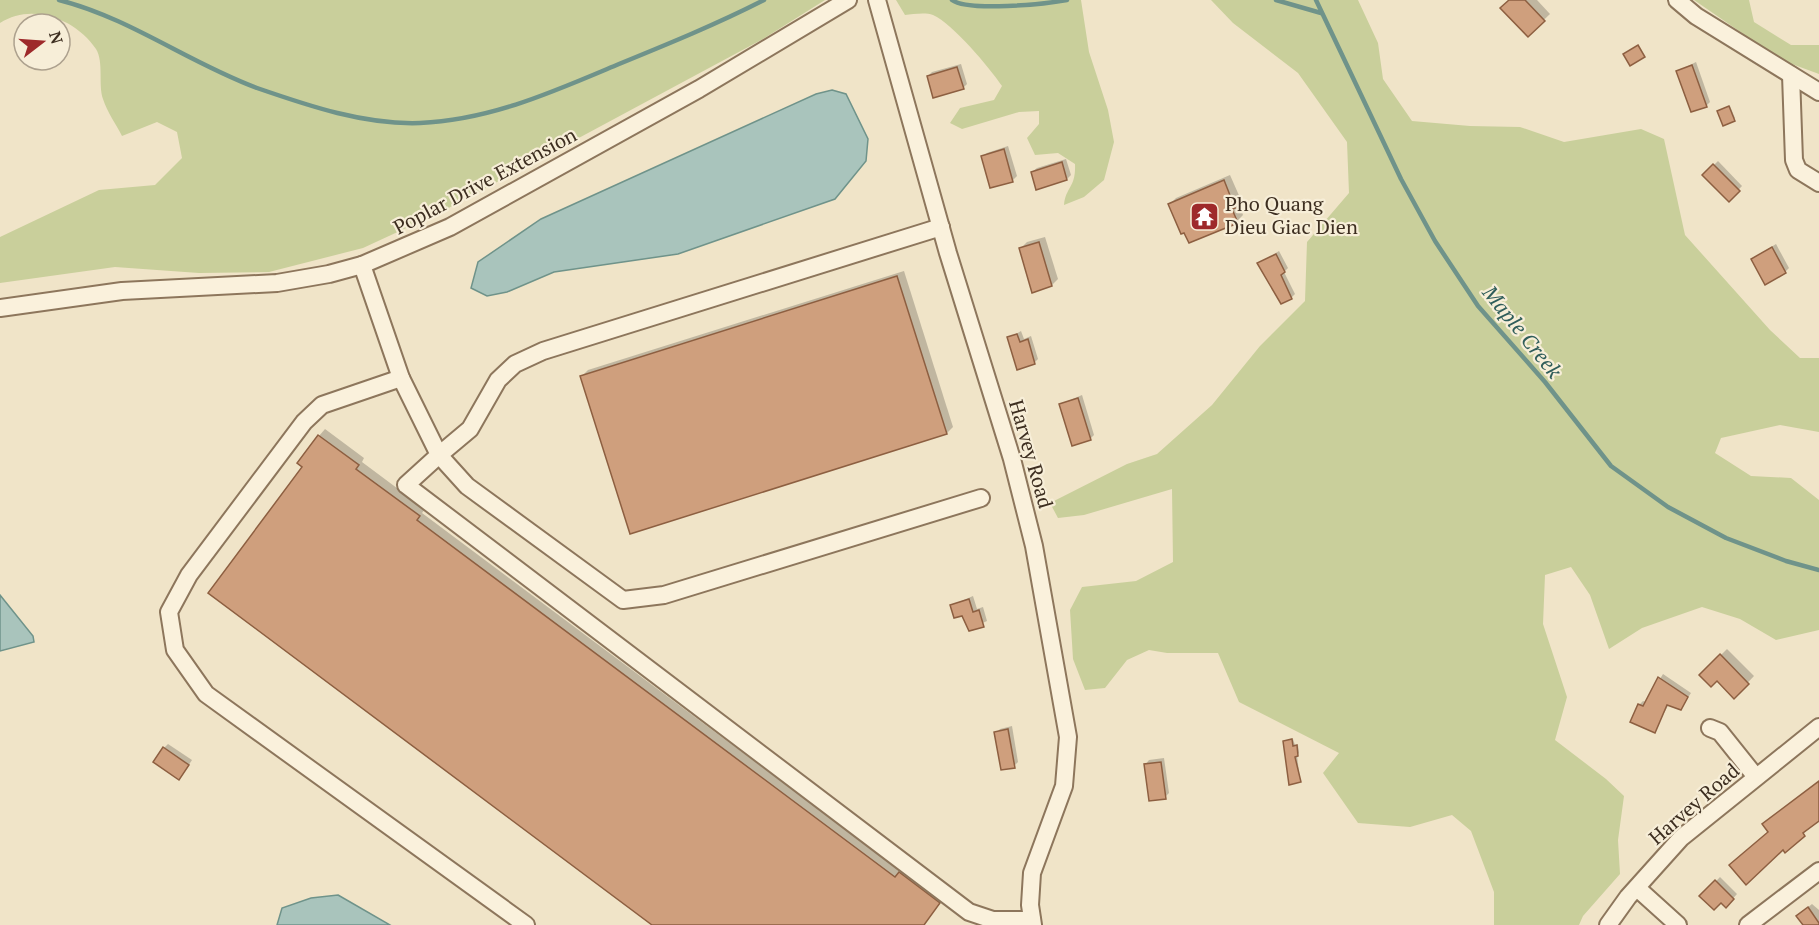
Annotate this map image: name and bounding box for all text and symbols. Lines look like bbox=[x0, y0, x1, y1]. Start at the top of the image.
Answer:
north arrow bbox=[12, 12, 72, 72]
text: N bbox=[44, 29, 69, 47]
street label: Poplar Drive Extension bbox=[388, 121, 581, 240]
place label: Pho Quang Dieu Giac Dien bbox=[1225, 190, 1358, 240]
temple icon: Pho Quang Dieu Giac Dien bbox=[1188, 200, 1220, 232]
water label: Maple Creek bbox=[1476, 278, 1569, 384]
street label: Harvey Road bbox=[1003, 396, 1060, 511]
street label: Harvey Road bbox=[1643, 757, 1745, 850]

